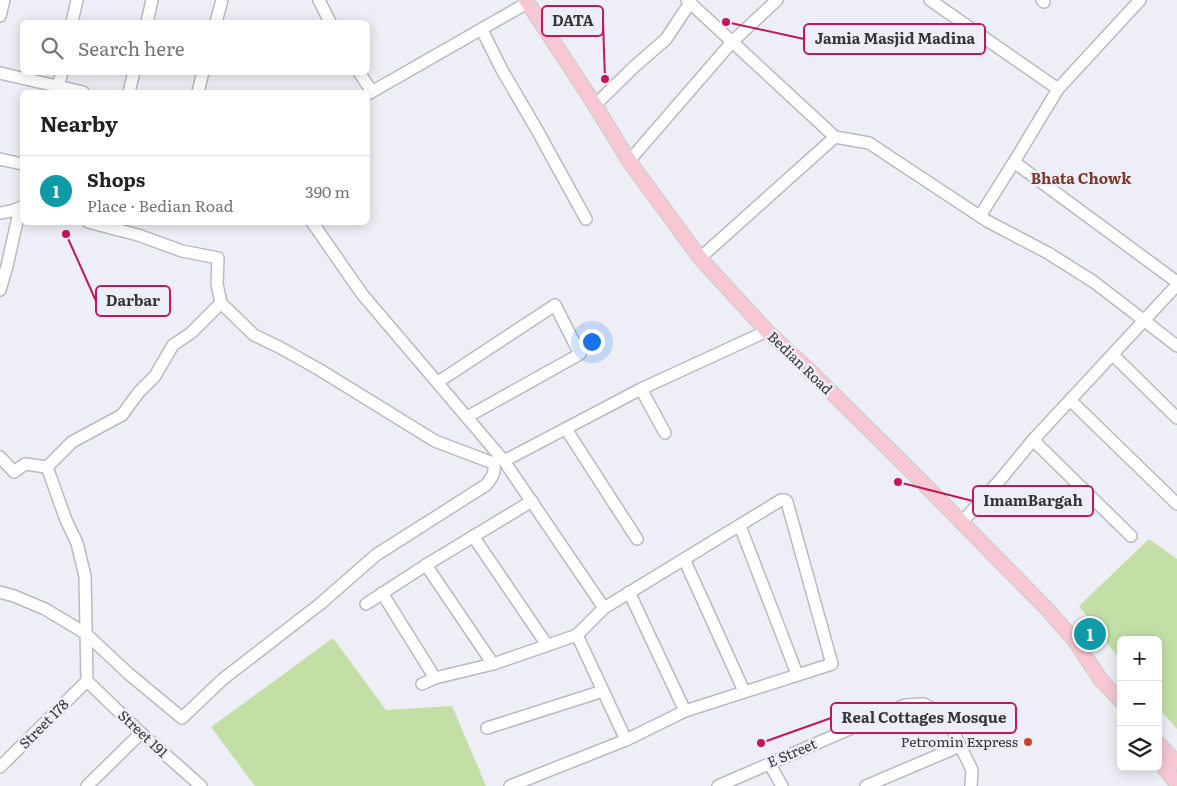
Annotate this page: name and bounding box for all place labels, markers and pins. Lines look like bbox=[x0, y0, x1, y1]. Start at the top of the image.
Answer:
callout: DATA bbox=[542, 6, 603, 36]
callout: Jamia Masjid Madina bbox=[804, 24, 985, 54]
callout: Darbar bbox=[96, 286, 170, 316]
callout: ImamBargah bbox=[973, 486, 1093, 516]
pin: 1 bbox=[1074, 615, 1106, 653]
callout: Real Cottages Mosque bbox=[831, 703, 1016, 733]
place label: Petromin Express bbox=[901, 731, 1018, 751]
marker: Petromin Express bbox=[1022, 736, 1034, 748]

